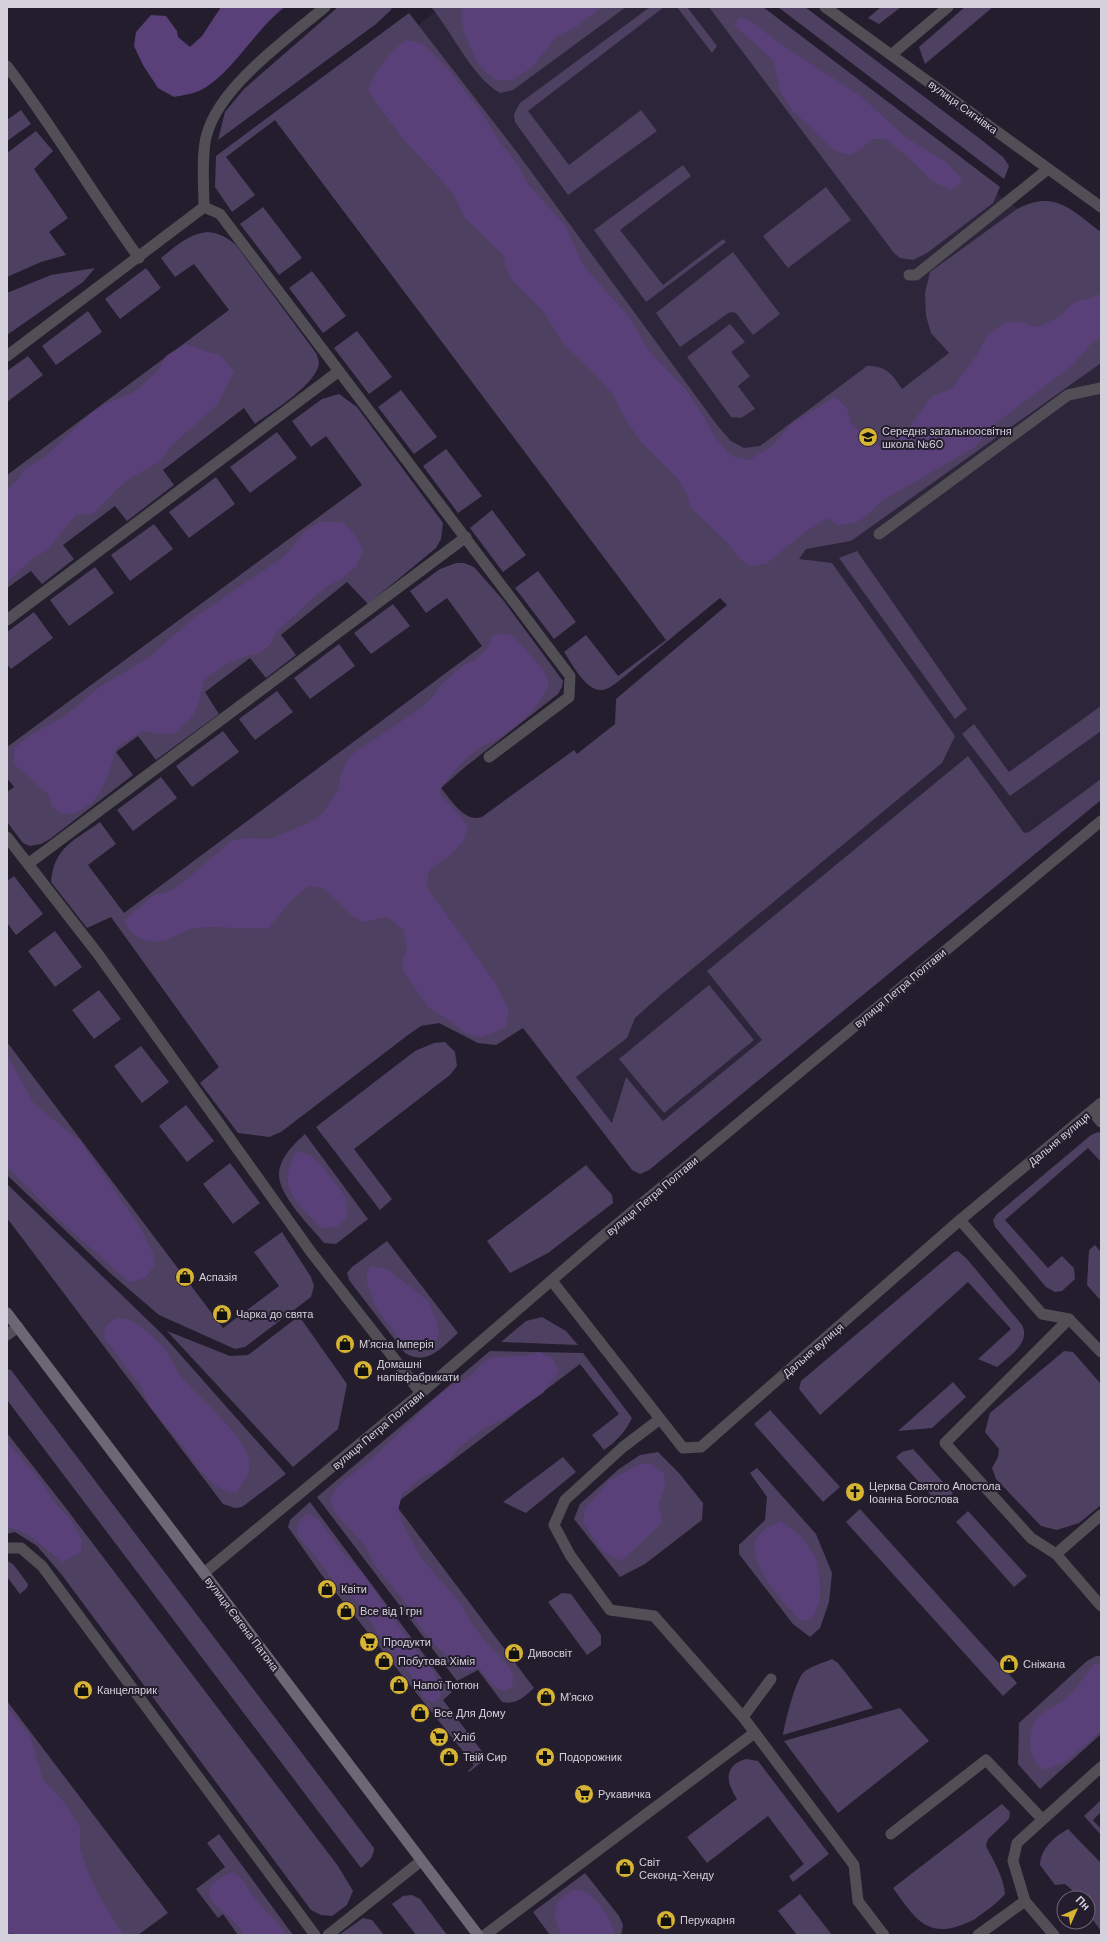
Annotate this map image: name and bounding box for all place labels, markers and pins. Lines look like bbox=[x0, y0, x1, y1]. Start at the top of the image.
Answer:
place label: Середня загальноосвітня школа №60 bbox=[882, 424, 1012, 451]
school or university icon: Середня загальноосвітня школа №60 bbox=[857, 426, 879, 448]
shop icon: Аспазія bbox=[174, 1266, 196, 1288]
place label: Аспазія bbox=[199, 1270, 237, 1284]
shop icon: Чарка до свята bbox=[211, 1303, 233, 1325]
place label: Чарка до свята bbox=[236, 1307, 314, 1321]
shop icon: М'ясна Імперія bbox=[334, 1333, 356, 1355]
place label: М'ясна Імперія bbox=[359, 1337, 434, 1351]
place label: Домашні напівфабрикати bbox=[377, 1357, 459, 1384]
shop icon: Домашні напівфабрикати bbox=[352, 1359, 374, 1381]
place label: Церква Святого Апостола Іоанна Богослова bbox=[869, 1479, 1002, 1506]
church icon: Церква Святого Апостола Іоанна Богослова bbox=[844, 1481, 866, 1503]
shop icon: Квіти bbox=[316, 1578, 338, 1600]
place label: Квіти bbox=[341, 1582, 367, 1596]
shop icon: Все від 1 грн bbox=[335, 1600, 357, 1622]
place label: Все від 1 грн bbox=[360, 1604, 422, 1618]
supermarket icon: Продукти bbox=[358, 1631, 380, 1653]
place label: Продукти bbox=[383, 1635, 431, 1649]
shop icon: Дивосвіт bbox=[503, 1642, 525, 1664]
place label: Дивосвіт bbox=[528, 1646, 572, 1660]
shop icon: Побутова Хімія bbox=[373, 1650, 395, 1672]
shop icon: Сніжана bbox=[998, 1653, 1020, 1675]
place label: Побутова Хімія bbox=[398, 1654, 475, 1668]
place label: Сніжана bbox=[1023, 1657, 1066, 1671]
shop icon: Напої Тютюн bbox=[388, 1674, 410, 1696]
place label: Напої Тютюн bbox=[413, 1678, 479, 1692]
shop icon: Канцелярик bbox=[72, 1679, 94, 1701]
place label: Канцелярик bbox=[97, 1683, 157, 1697]
shop icon: М'яско bbox=[535, 1686, 557, 1708]
place label: М'яско bbox=[560, 1690, 593, 1704]
shop icon: Все Для Дому bbox=[409, 1702, 431, 1724]
place label: Все Для Дому bbox=[434, 1706, 506, 1720]
supermarket icon: Хліб bbox=[428, 1726, 450, 1748]
place label: Хліб bbox=[453, 1730, 476, 1744]
shop icon: Твій Сир bbox=[438, 1746, 460, 1768]
pharmacy icon: Подорожник bbox=[534, 1746, 556, 1768]
place label: Твій Сир bbox=[463, 1750, 507, 1764]
place label: Подорожник bbox=[559, 1750, 622, 1764]
supermarket icon: Рукавичка bbox=[573, 1783, 595, 1805]
place label: Рукавичка bbox=[598, 1787, 652, 1801]
place label: Світ Секонд-Хенду bbox=[639, 1855, 715, 1882]
shop icon: Світ Секонд-Хенду bbox=[614, 1857, 636, 1879]
shop icon: Перукарня bbox=[655, 1909, 677, 1931]
place label: Перукарня bbox=[680, 1913, 735, 1927]

